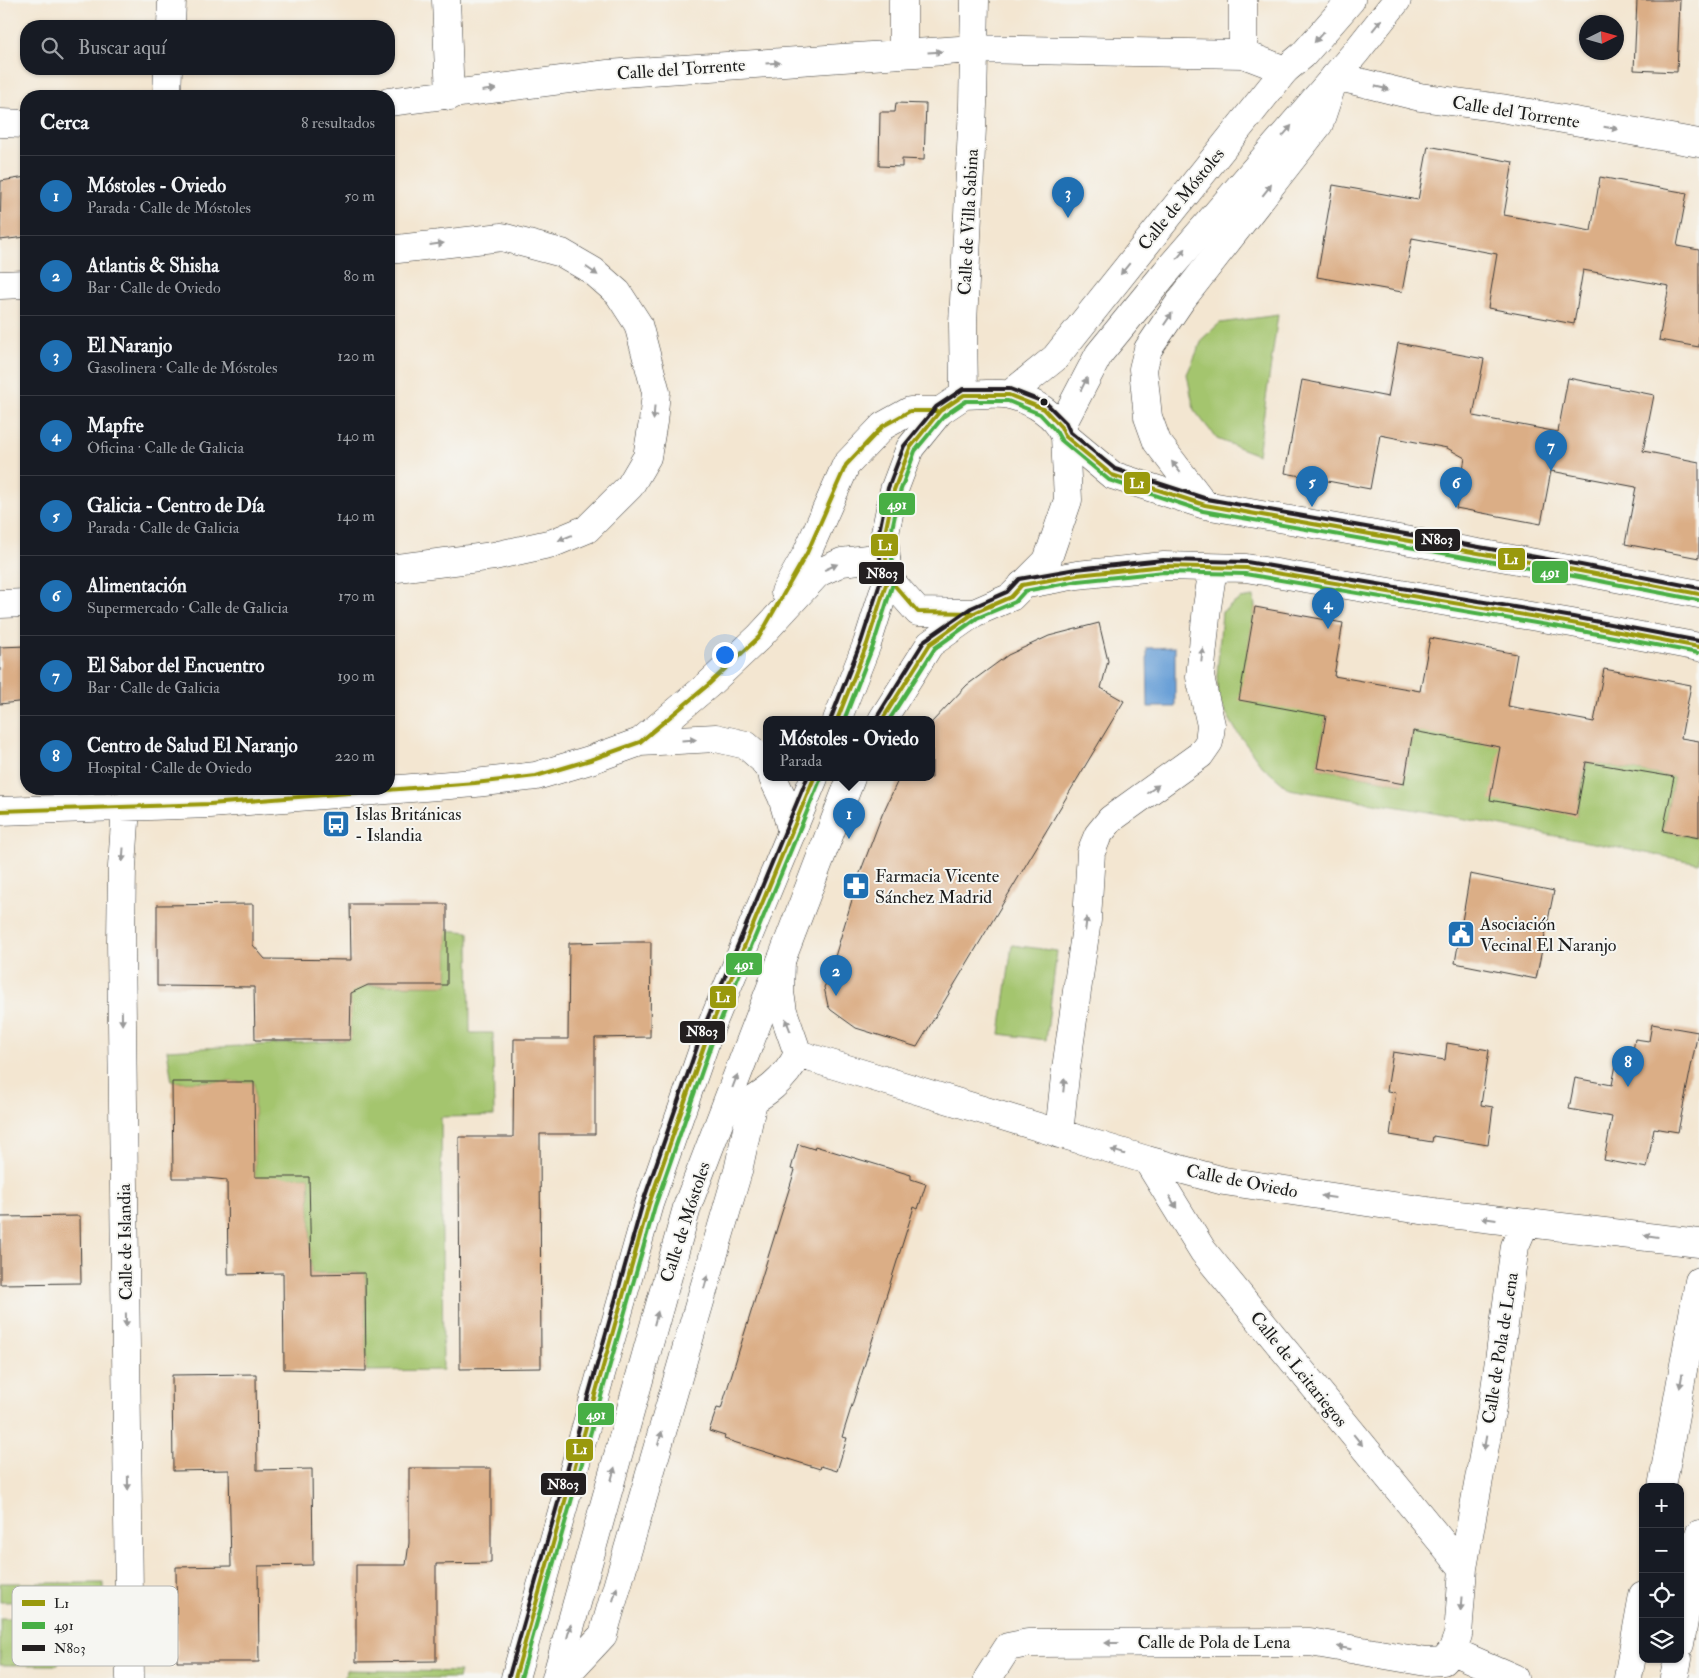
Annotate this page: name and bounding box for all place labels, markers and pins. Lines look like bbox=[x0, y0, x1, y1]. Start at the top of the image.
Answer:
pin: 3 bbox=[1052, 177, 1084, 218]
unlabelled marker bbox=[1039, 397, 1049, 407]
pin: 7 bbox=[1535, 430, 1567, 471]
pin: 5 bbox=[1296, 466, 1328, 507]
pin: 6 bbox=[1440, 467, 1472, 508]
pin: 4 bbox=[1312, 588, 1344, 629]
pin: 1 bbox=[833, 798, 865, 839]
place label: Islas Británicas - Islandia bbox=[355, 803, 462, 847]
bus stop icon: Islas Británicas - Islandia bbox=[321, 809, 351, 839]
place label: Farmacia Vicente Sánchez Madrid bbox=[875, 865, 1000, 909]
pharmacy icon: Farmacia Vicente Sánchez Madrid bbox=[841, 871, 871, 901]
place label: Asociación Vecinal El Naranjo bbox=[1479, 913, 1617, 957]
public building icon: Asociación Vecinal El Naranjo bbox=[1446, 919, 1476, 949]
pin: 2 bbox=[820, 955, 852, 996]
pin: 8 bbox=[1612, 1046, 1644, 1087]

